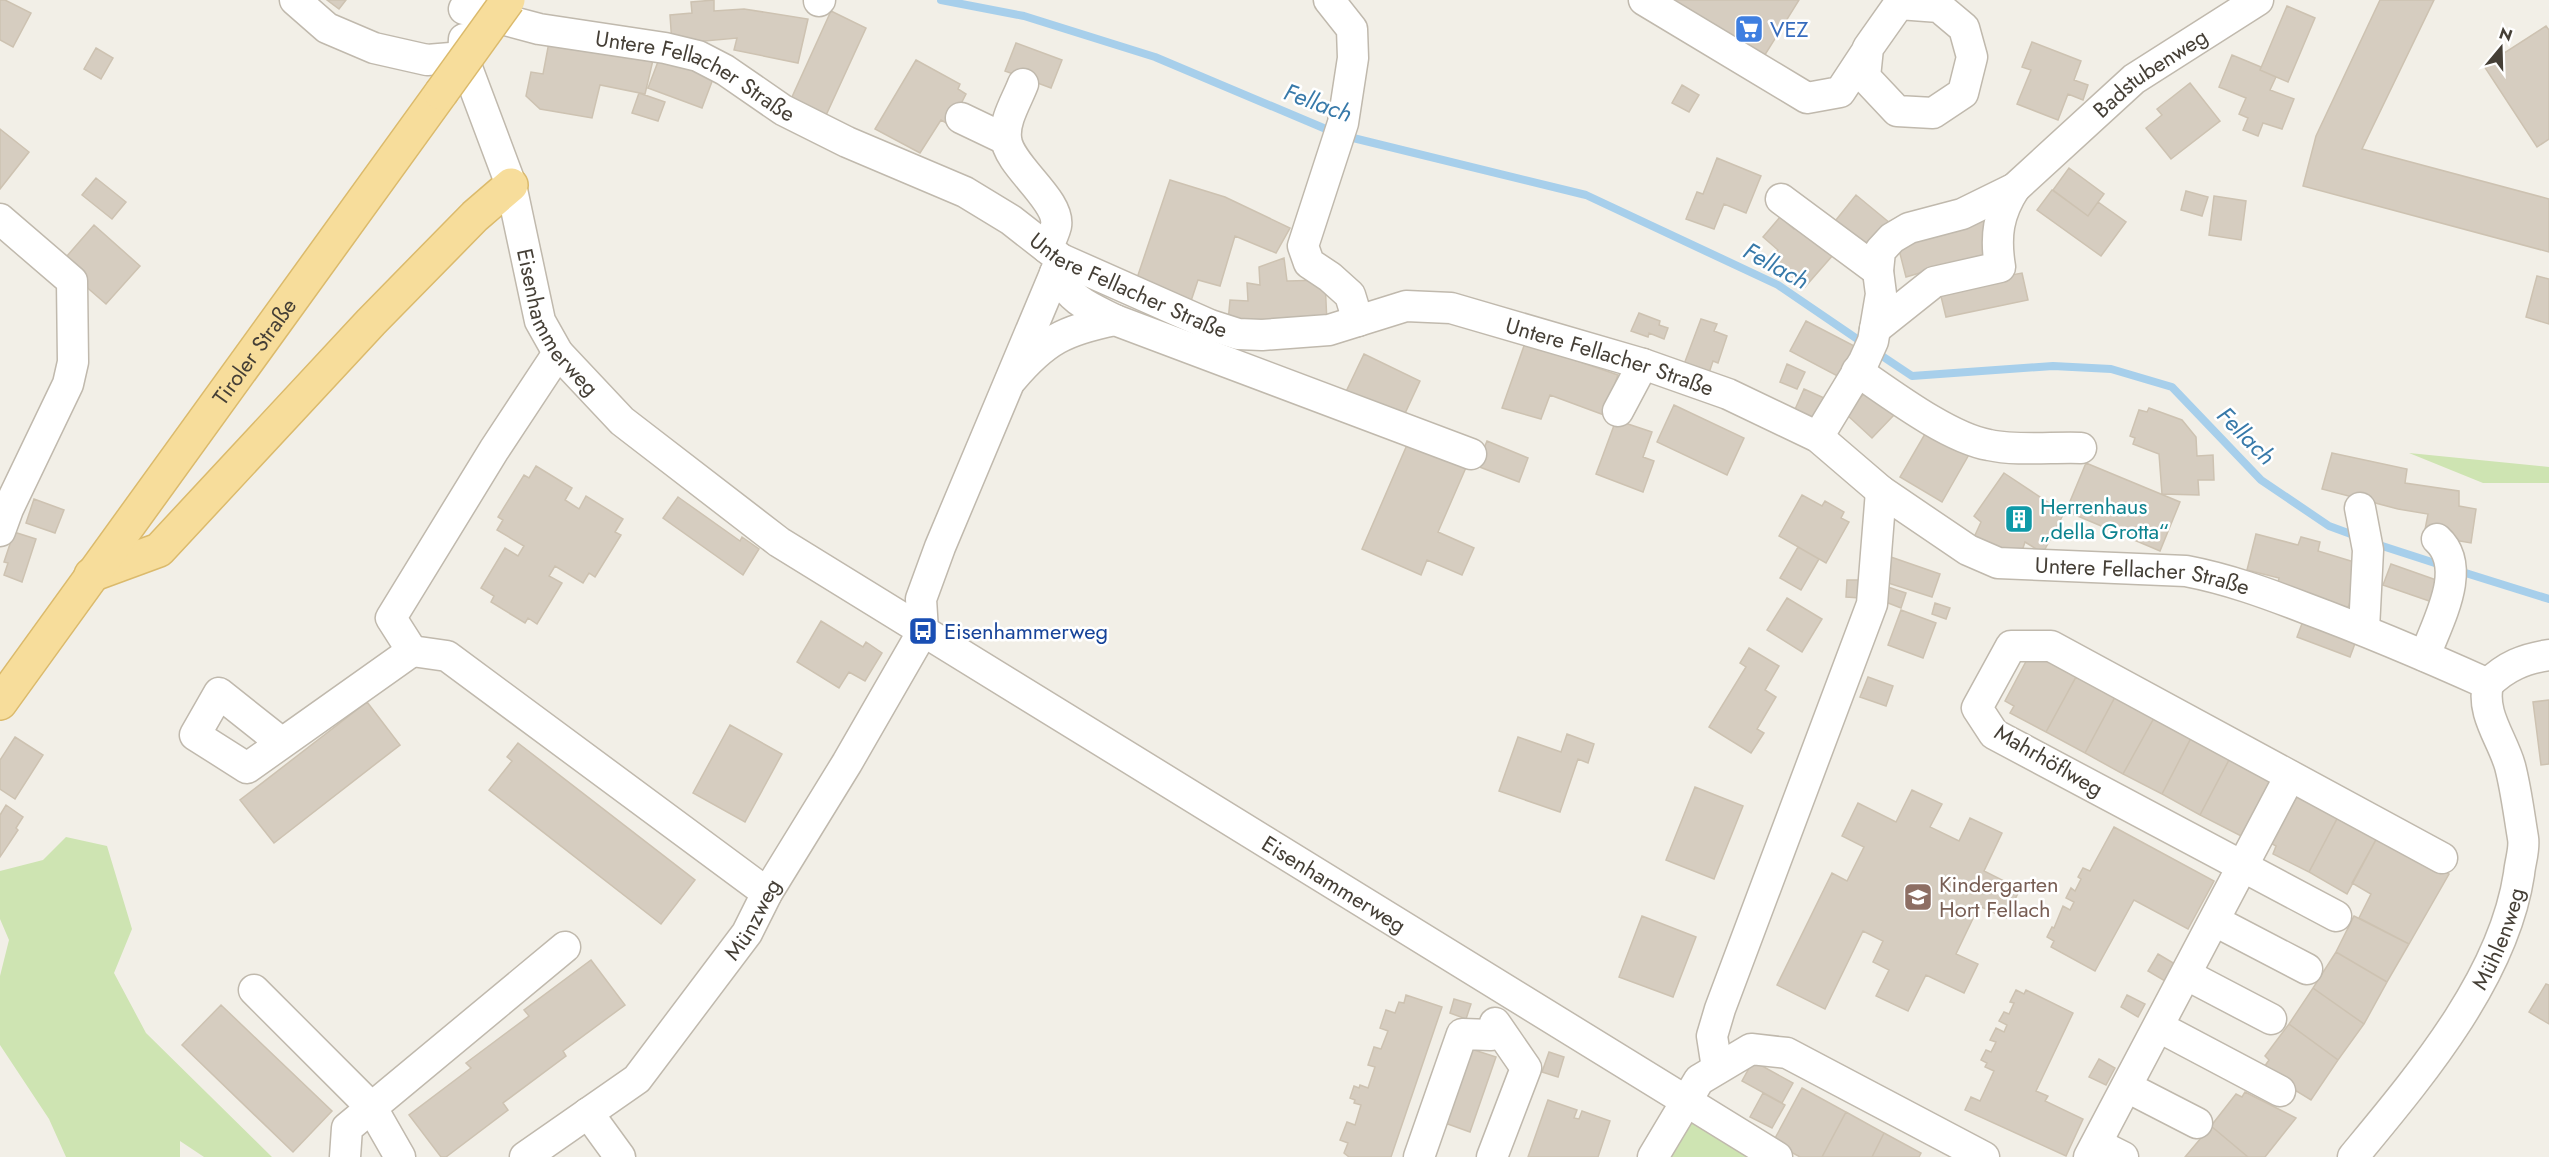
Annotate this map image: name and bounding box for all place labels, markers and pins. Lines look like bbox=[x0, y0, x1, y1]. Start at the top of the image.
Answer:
supermarket icon: VEZ bbox=[1733, 13, 1765, 45]
place label: VEZ bbox=[1770, 13, 1809, 45]
place label: Herrenhaus „della Grotta“ bbox=[2040, 490, 2169, 547]
building icon: Herrenhaus „della Grotta“ bbox=[2003, 503, 2035, 535]
bus stop icon: Eisenhammerweg bbox=[907, 615, 939, 647]
place label: Eisenhammerweg bbox=[944, 615, 1108, 647]
place label: Kindergarten Hort Fellach bbox=[1939, 868, 2059, 925]
school or university icon: Kindergarten Hort Fellach bbox=[1902, 881, 1934, 913]

